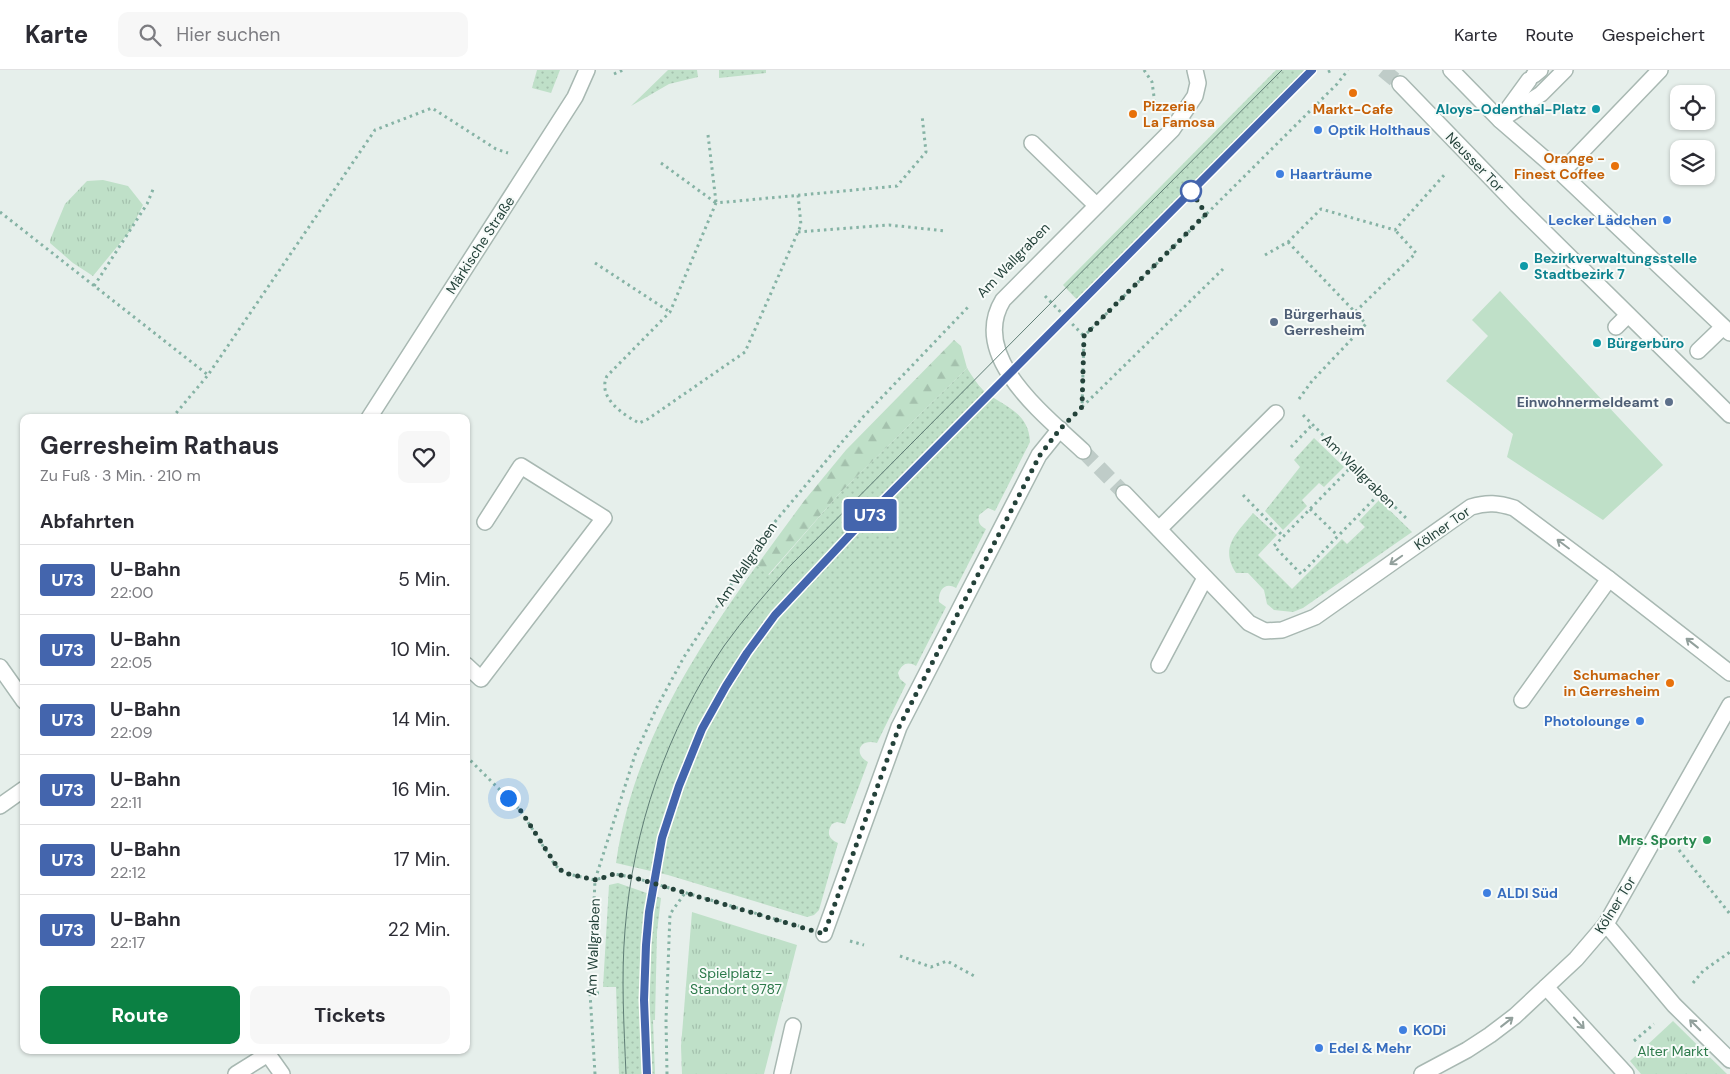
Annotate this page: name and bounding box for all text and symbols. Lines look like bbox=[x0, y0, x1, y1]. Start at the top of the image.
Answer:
search box bbox=[118, 12, 468, 57]
text: Karte bbox=[25, 19, 88, 50]
icon: search bbox=[136, 21, 164, 49]
text: Hier suchen bbox=[176, 22, 281, 47]
text: Karte bbox=[1454, 23, 1498, 47]
text: Route bbox=[1526, 23, 1574, 47]
text: Gespeichert bbox=[1602, 23, 1705, 47]
map controls bbox=[1670, 85, 1715, 185]
button: locate bbox=[1670, 85, 1715, 130]
marker: Markt-Cafe bbox=[1347, 87, 1359, 99]
place label: Pizzeria La Famosa bbox=[1143, 97, 1215, 131]
place label: Markt-Cafe bbox=[1313, 100, 1393, 118]
place label: Aloys-Odenthal-Platz bbox=[1435, 100, 1586, 118]
marker: Aloys-Odenthal-Platz bbox=[1590, 103, 1602, 115]
marker: Pizzeria La Famosa bbox=[1127, 108, 1139, 120]
place label: Optik Holthaus bbox=[1328, 121, 1430, 139]
marker: Optik Holthaus bbox=[1312, 124, 1324, 136]
street label: Neusser Tor bbox=[1442, 128, 1508, 196]
button: layers bbox=[1670, 140, 1715, 185]
place label: Orange - Finest Coffee bbox=[1514, 149, 1605, 183]
marker: Orange - Finest Coffee bbox=[1609, 160, 1621, 172]
place label: Haarträume bbox=[1290, 165, 1372, 183]
marker: Haarträume bbox=[1274, 168, 1286, 180]
unlabelled marker bbox=[1180, 180, 1202, 202]
street label: Märkische Straße bbox=[442, 193, 518, 297]
place label: Lecker Lädchen bbox=[1548, 211, 1657, 229]
marker: Lecker Lädchen bbox=[1661, 214, 1673, 226]
street label: Am Wallgraben bbox=[973, 219, 1053, 301]
place label: Bezirkverwaltungsstelle Stadtbezirk 7 bbox=[1534, 249, 1697, 283]
marker: Bezirkverwaltungsstelle Stadtbezirk 7 bbox=[1518, 260, 1530, 272]
place label: Bürgerhaus Gerresheim bbox=[1284, 305, 1365, 339]
marker: Bürgerhaus Gerresheim bbox=[1268, 316, 1280, 328]
place label: Bürgerbüro bbox=[1607, 334, 1684, 352]
marker: Bürgerbüro bbox=[1591, 337, 1603, 349]
place label: Einwohnermeldeamt bbox=[1517, 393, 1659, 411]
marker: Einwohnermeldeamt bbox=[1663, 396, 1675, 408]
text: Gerresheim Rathaus bbox=[40, 430, 279, 461]
street label: Am Wallgraben bbox=[1318, 430, 1400, 512]
button: heart bbox=[398, 431, 450, 483]
text: Zu Fuß · 3 Min. · 210 m bbox=[40, 465, 201, 486]
line badge: U73 bbox=[841, 499, 899, 531]
street label: Kölner Tor bbox=[1411, 502, 1473, 554]
text: U73 bbox=[854, 503, 886, 527]
text: Abfahrten bbox=[40, 509, 134, 534]
street label: Am Wallgraben bbox=[711, 519, 781, 609]
one-way arrow bbox=[1556, 539, 1570, 549]
one-way arrow bbox=[1389, 555, 1403, 565]
text: U-Bahn bbox=[110, 557, 181, 582]
text: 5 Min. bbox=[398, 567, 450, 592]
text: U73 bbox=[51, 568, 84, 592]
text: 22:00 bbox=[110, 582, 154, 603]
text: U-Bahn bbox=[110, 627, 181, 652]
text: 10 Min. bbox=[391, 637, 450, 662]
text: U73 bbox=[51, 638, 84, 662]
one-way arrow bbox=[1685, 638, 1698, 649]
text: 22:05 bbox=[110, 652, 152, 673]
place label: Schumacher in Gerresheim bbox=[1564, 666, 1660, 700]
marker: Schumacher in Gerresheim bbox=[1664, 677, 1676, 689]
text: U-Bahn bbox=[110, 697, 181, 722]
text: 14 Min. bbox=[392, 707, 450, 732]
text: U73 bbox=[51, 708, 84, 732]
place label: Photolounge bbox=[1544, 712, 1630, 730]
marker: Photolounge bbox=[1634, 715, 1646, 727]
text: 22:09 bbox=[110, 722, 153, 743]
text: U-Bahn bbox=[110, 767, 181, 792]
text: 16 Min. bbox=[392, 777, 450, 802]
text: U73 bbox=[51, 778, 84, 802]
your location bbox=[496, 786, 521, 811]
text: 22:11 bbox=[110, 792, 142, 813]
place label: Mrs. Sporty bbox=[1618, 831, 1698, 849]
marker: Mrs. Sporty bbox=[1701, 834, 1713, 846]
text: U-Bahn bbox=[110, 837, 181, 862]
text: 17 Min. bbox=[394, 847, 450, 872]
text: U73 bbox=[51, 848, 84, 872]
text: 22:12 bbox=[110, 862, 146, 883]
street label: Kölner Tor bbox=[1590, 873, 1640, 937]
place label: ALDI Süd bbox=[1497, 884, 1558, 902]
marker: ALDI Süd bbox=[1481, 887, 1493, 899]
street label: Am Wallgraben bbox=[582, 898, 604, 996]
text: U-Bahn bbox=[110, 907, 181, 932]
text: 22 Min. bbox=[388, 917, 450, 942]
text: U73 bbox=[51, 918, 84, 942]
text: 22:17 bbox=[110, 932, 145, 953]
park label: Spielplatz - Standort 9787 bbox=[690, 964, 782, 998]
button: Route bbox=[40, 986, 240, 1044]
button: Tickets bbox=[250, 986, 450, 1044]
one-way arrow bbox=[1500, 1017, 1513, 1028]
one-way arrow bbox=[1573, 1017, 1585, 1030]
one-way arrow bbox=[1689, 1019, 1701, 1031]
place label: KODi bbox=[1413, 1021, 1446, 1039]
marker: KODi bbox=[1397, 1024, 1409, 1036]
place label: Edel & Mehr bbox=[1329, 1039, 1411, 1057]
marker: Edel & Mehr bbox=[1313, 1042, 1325, 1054]
park label: Alter Markt bbox=[1637, 1042, 1709, 1060]

